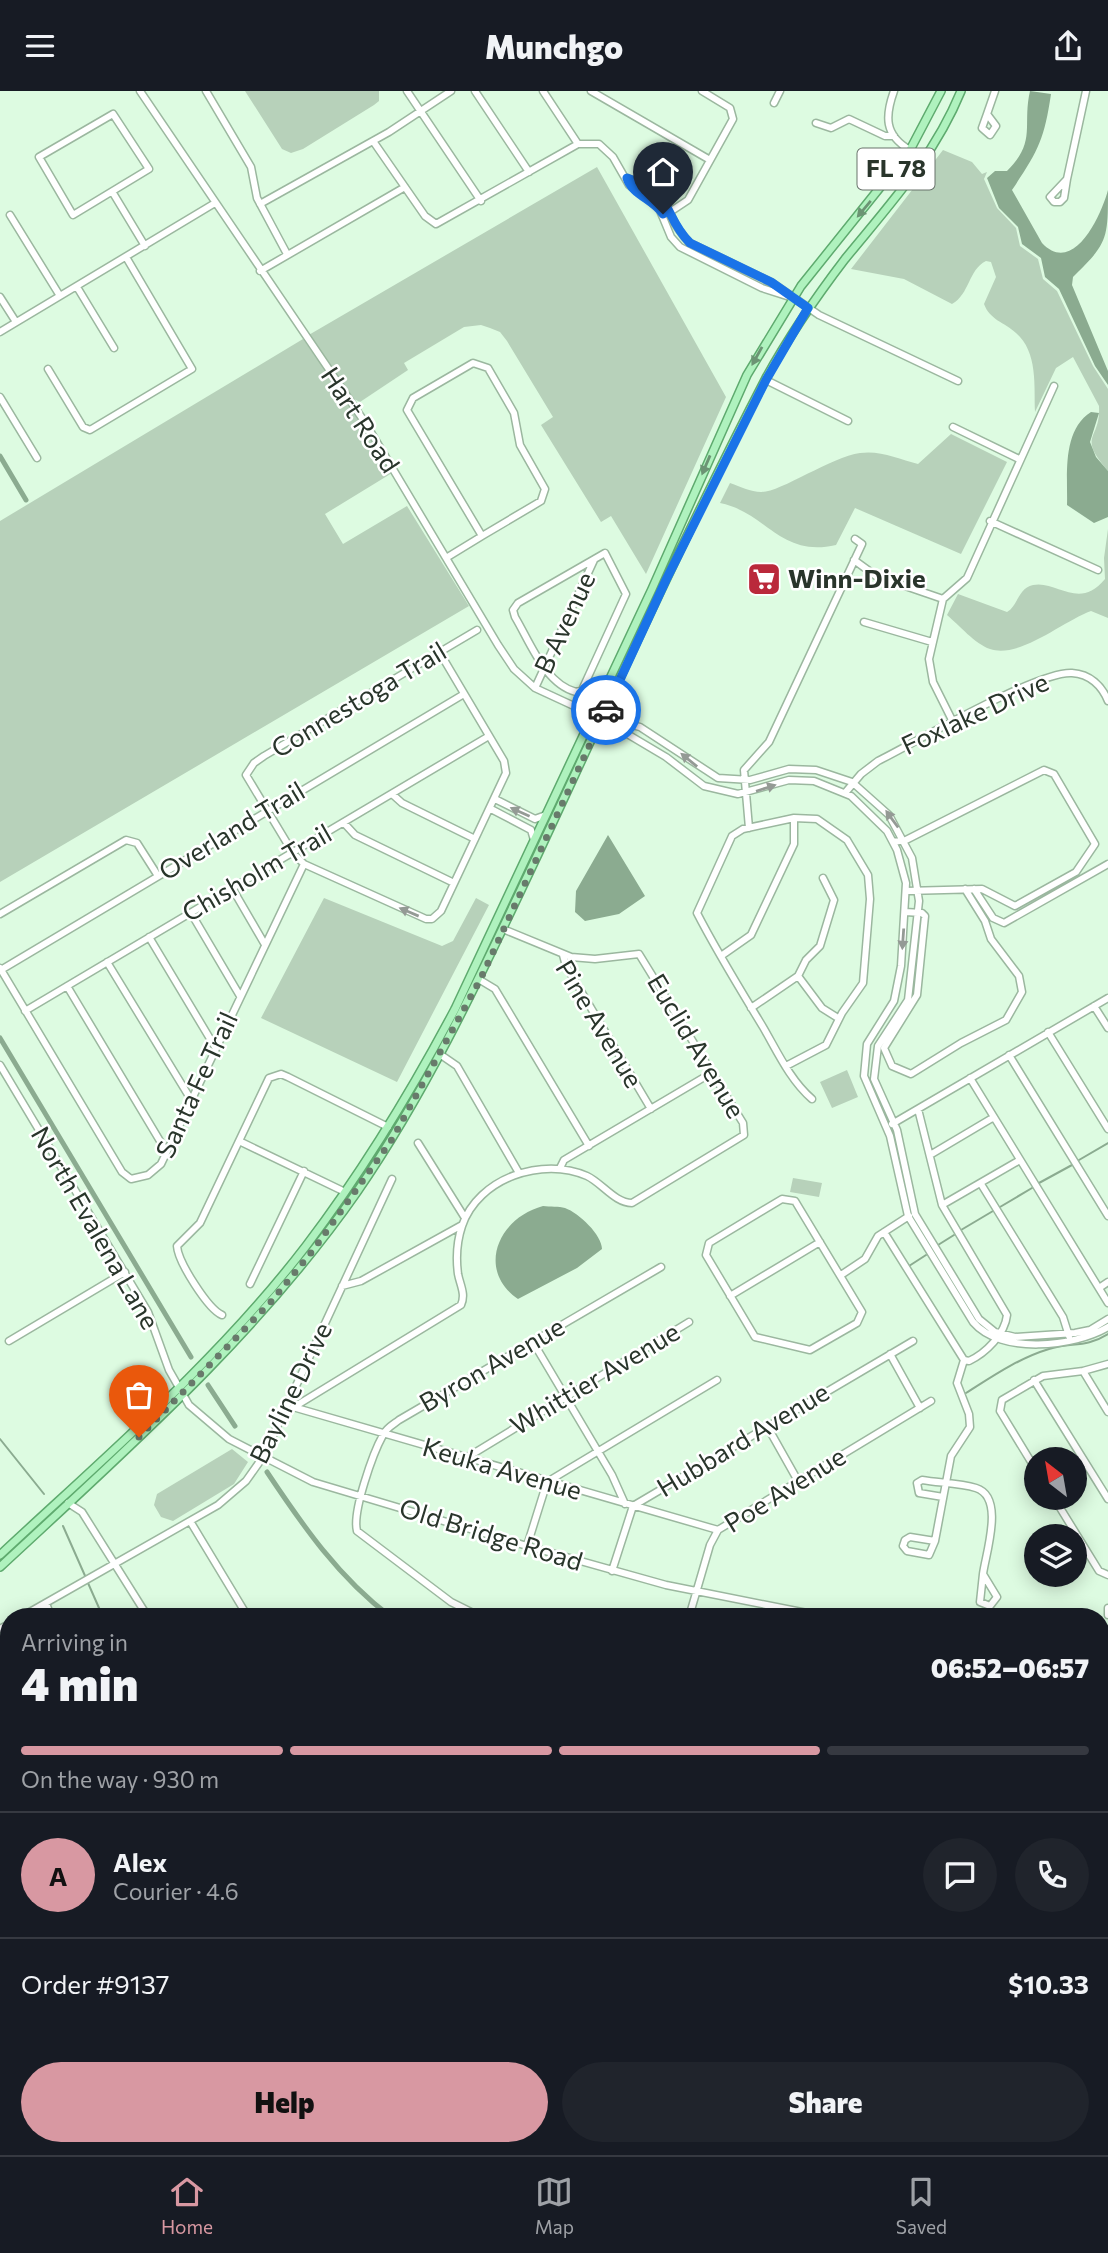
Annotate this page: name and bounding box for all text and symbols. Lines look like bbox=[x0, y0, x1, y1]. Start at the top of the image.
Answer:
text: Munchgo bbox=[485, 26, 623, 66]
icon: menu bbox=[21, 27, 59, 65]
icon: share bbox=[1049, 27, 1087, 65]
pin bbox=[633, 142, 693, 214]
road number: FL 78 bbox=[858, 148, 934, 189]
icon: home bbox=[644, 153, 682, 191]
one-way arrow bbox=[856, 199, 871, 217]
one-way arrow bbox=[751, 346, 763, 366]
street label: Hart Road bbox=[316, 360, 407, 478]
one-way arrow bbox=[700, 454, 711, 475]
supermarket icon: Winn-Dixie bbox=[745, 560, 783, 598]
place label: Winn-Dixie bbox=[788, 562, 926, 593]
street label: B Avenue bbox=[527, 567, 601, 678]
street label: Connestoga Trail bbox=[265, 634, 451, 763]
street label: Foxlake Drive bbox=[896, 665, 1053, 760]
courier bbox=[571, 675, 641, 745]
icon: car bbox=[587, 691, 625, 729]
one-way arrow bbox=[680, 752, 698, 767]
street label: Overland Trail bbox=[153, 774, 310, 885]
one-way arrow bbox=[755, 782, 776, 793]
one-way arrow bbox=[510, 806, 530, 818]
one-way arrow bbox=[885, 810, 899, 828]
street label: Chisholm Trail bbox=[176, 816, 337, 927]
one-way arrow bbox=[399, 906, 419, 918]
one-way arrow bbox=[898, 928, 909, 950]
street label: Pine Avenue bbox=[550, 954, 650, 1093]
street label: Euclid Avenue bbox=[642, 967, 752, 1123]
street label: Santa Fe Trail bbox=[148, 1006, 243, 1162]
street label: North Evalena Lane bbox=[26, 1120, 167, 1334]
street label: Byron Avenue bbox=[413, 1310, 569, 1418]
street label: Whittier Avenue bbox=[504, 1315, 684, 1440]
street label: Bayline Drive bbox=[242, 1317, 337, 1468]
pin bbox=[109, 1365, 169, 1437]
street label: Hubbard Avenue bbox=[651, 1375, 834, 1502]
icon: bag bbox=[120, 1376, 158, 1414]
street label: Keuka Avenue bbox=[419, 1430, 586, 1505]
street label: Poe Avenue bbox=[718, 1439, 850, 1538]
north arrow bbox=[1024, 1447, 1087, 1510]
map controls bbox=[1024, 1447, 1087, 1587]
street label: Old Bridge Road bbox=[396, 1491, 587, 1576]
button: layers bbox=[1024, 1524, 1087, 1587]
text: Arriving in bbox=[21, 1628, 128, 1656]
text: 06:52–06:57 bbox=[931, 1652, 1089, 1683]
text: 4 min bbox=[21, 1654, 139, 1710]
text: On the way · 930 m bbox=[21, 1765, 219, 1793]
button: chat bbox=[923, 1838, 997, 1912]
button: phone bbox=[1015, 1838, 1089, 1912]
text: Alex bbox=[113, 1846, 167, 1877]
text: A bbox=[49, 1860, 67, 1891]
text: Courier · 4.6 bbox=[113, 1877, 239, 1905]
text: Order #9137 bbox=[21, 1968, 169, 1999]
text: $10.33 bbox=[1008, 1968, 1089, 1999]
button: Help bbox=[21, 2062, 548, 2142]
button: Share bbox=[562, 2062, 1089, 2142]
tab: Home bbox=[161, 2173, 213, 2238]
tab: Map bbox=[535, 2173, 574, 2238]
tab: Saved bbox=[896, 2173, 947, 2238]

